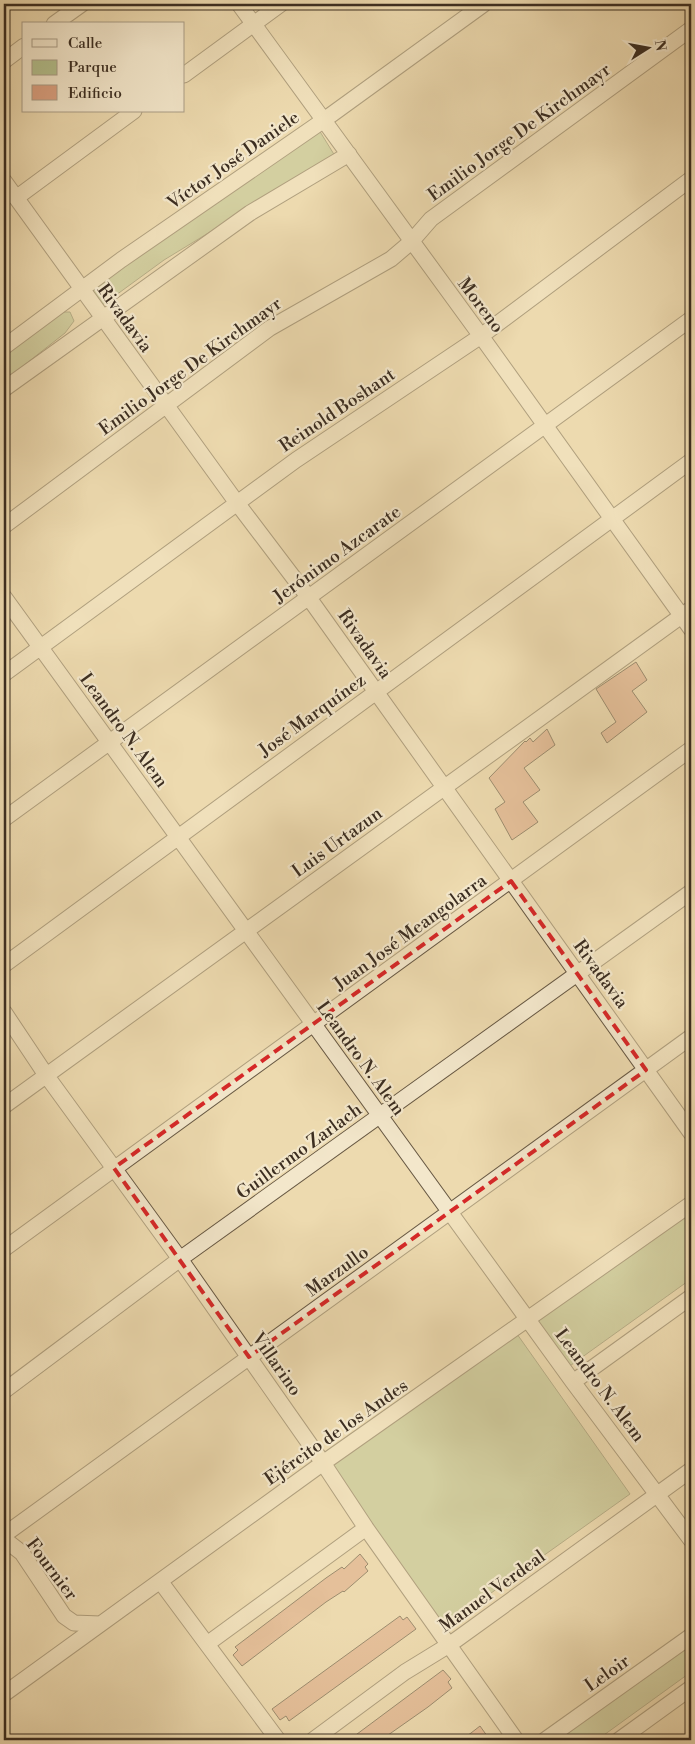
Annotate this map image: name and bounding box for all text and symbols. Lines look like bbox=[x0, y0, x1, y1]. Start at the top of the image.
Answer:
legend bbox=[22, 22, 185, 112]
north arrow bbox=[622, 22, 672, 72]
text: Calle bbox=[68, 34, 102, 53]
text: N bbox=[650, 39, 670, 53]
text: Parque bbox=[68, 58, 117, 77]
street label: Emilio Jorge De Kirchmayr bbox=[423, 58, 616, 207]
text: Edificio bbox=[68, 84, 122, 103]
street label: Víctor José Daniele bbox=[162, 106, 304, 215]
street label: Moreno bbox=[452, 273, 509, 338]
street label: Rivadavia bbox=[92, 279, 158, 358]
street label: Emilio Jorge De Kirchmayr bbox=[94, 292, 287, 441]
street label: Reinold Boshant bbox=[275, 363, 400, 458]
street label: Jerónimo Azcarate bbox=[268, 500, 406, 609]
street label: Rivadavia bbox=[332, 605, 397, 684]
street label: Leandro N. Alem bbox=[74, 668, 173, 792]
street label: José Marquínez bbox=[253, 669, 370, 763]
street label: Luis Urtazun bbox=[288, 802, 387, 883]
street label: Juan José Meangolarra bbox=[328, 869, 492, 996]
street label: Rivadavia bbox=[568, 935, 634, 1014]
street label: Leandro N. Alem bbox=[311, 996, 410, 1120]
street label: Guillermo Zarlach bbox=[232, 1098, 367, 1205]
street label: Marzullo bbox=[301, 1241, 373, 1302]
street label: Leandro N. Alem bbox=[549, 1324, 650, 1447]
street label: Villarino bbox=[246, 1327, 307, 1401]
street label: Ejército de los Andes bbox=[260, 1374, 413, 1491]
street label: Fournier bbox=[21, 1533, 83, 1605]
street label: Manuel Verdeal bbox=[435, 1545, 551, 1638]
street label: Leloir bbox=[580, 1649, 635, 1697]

